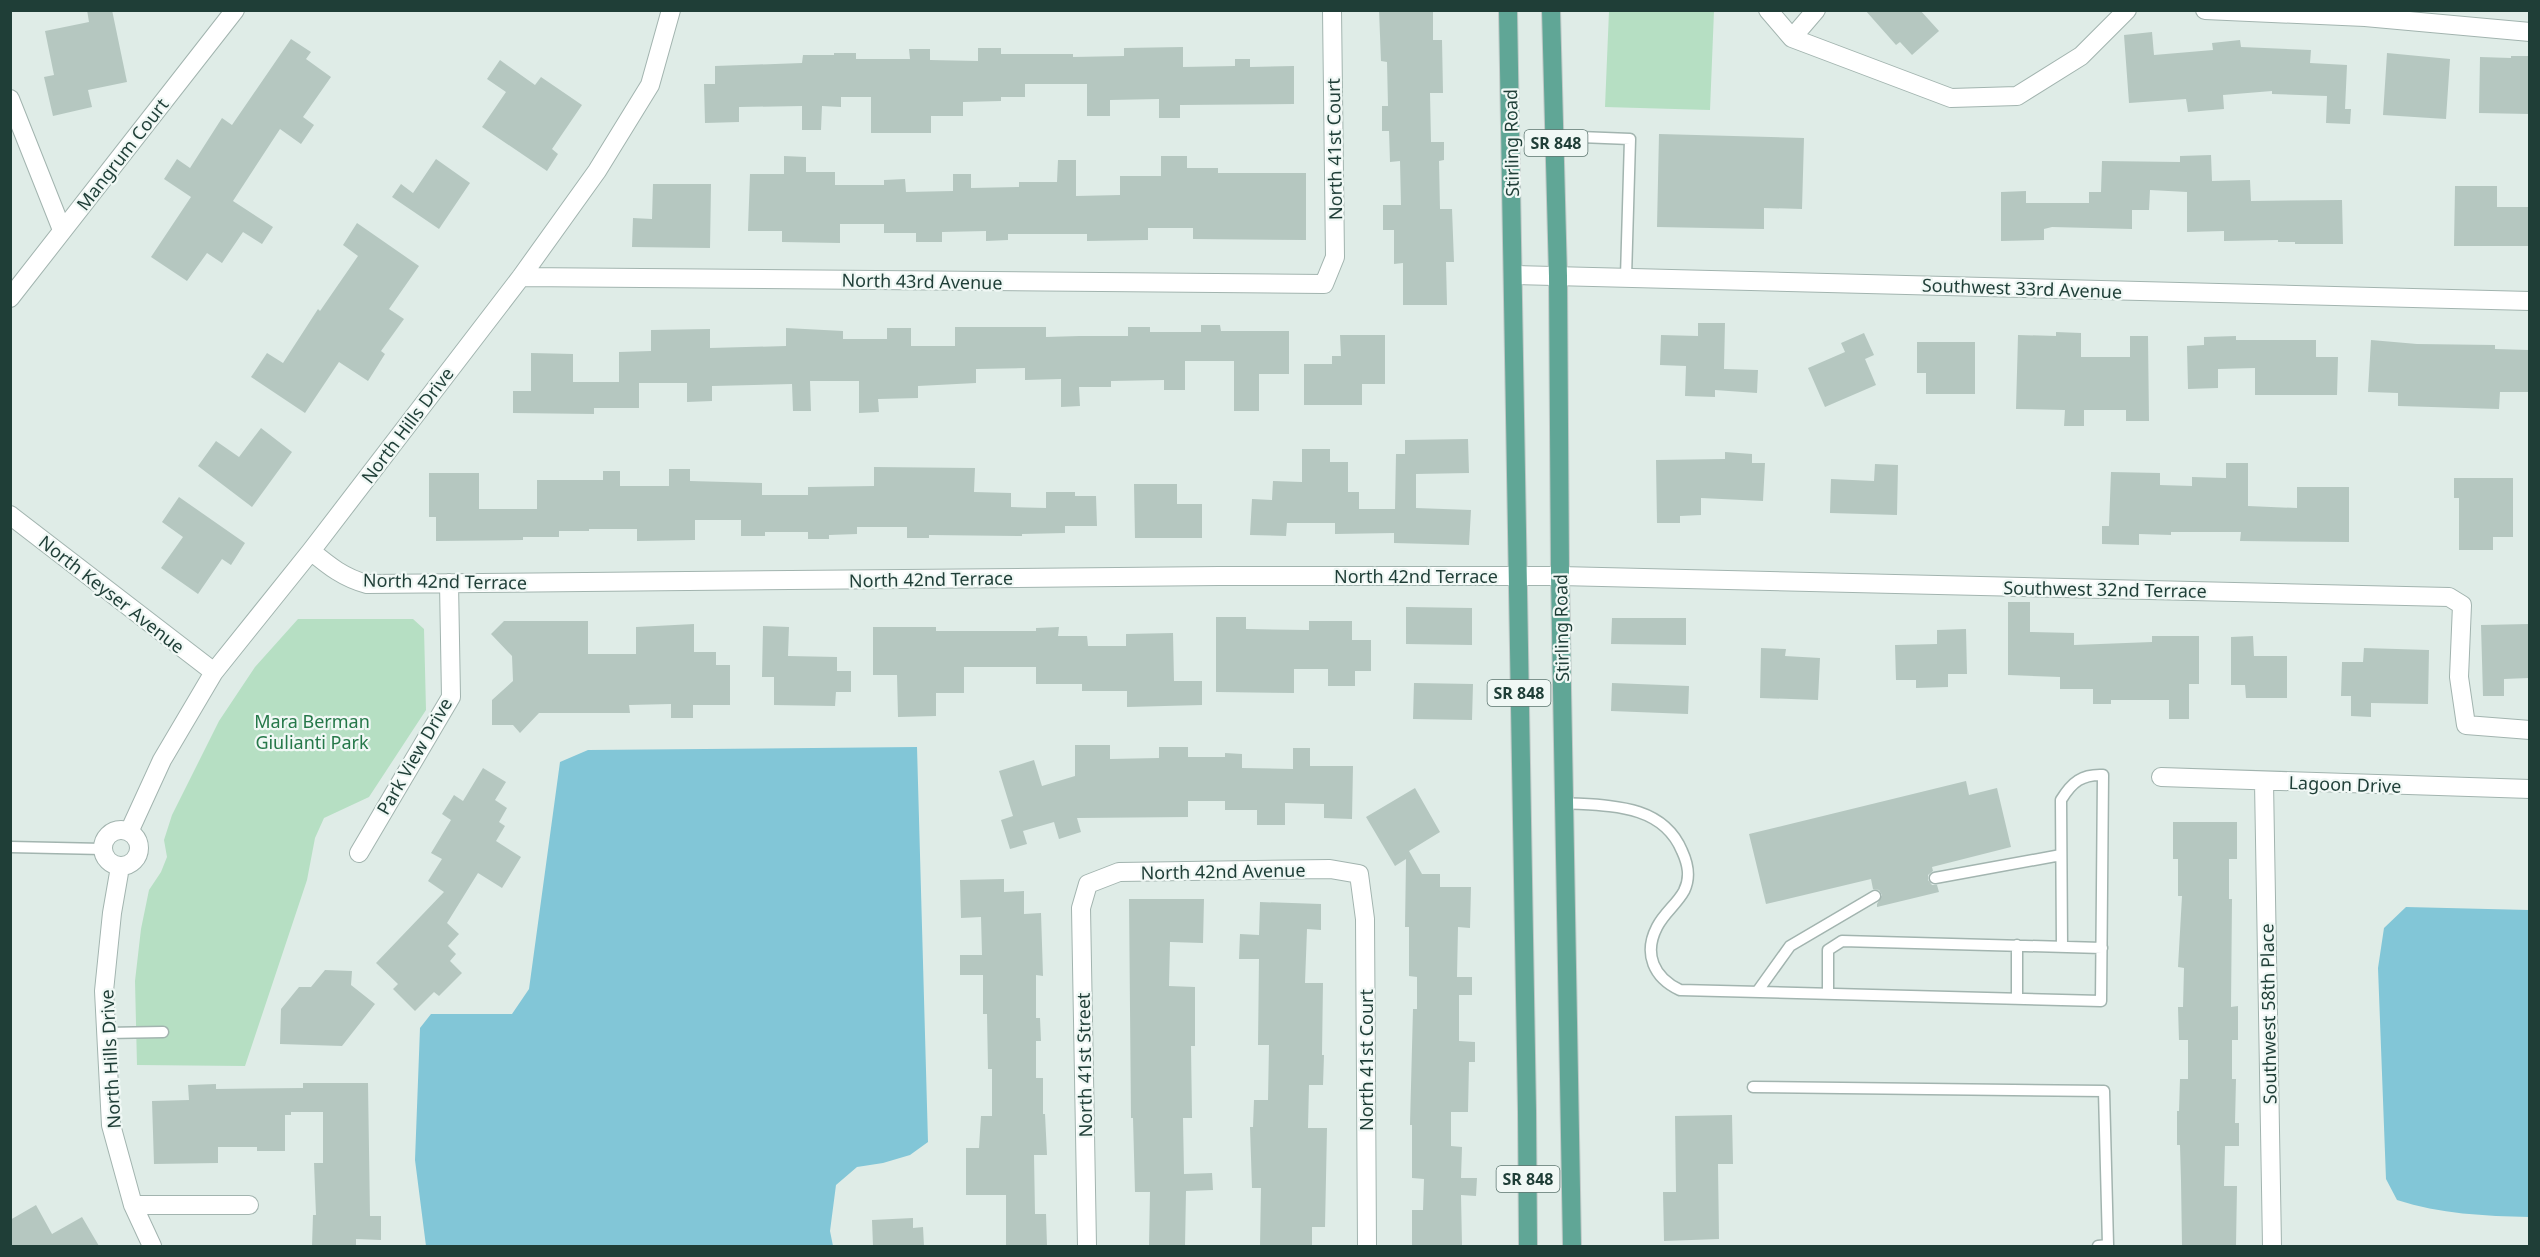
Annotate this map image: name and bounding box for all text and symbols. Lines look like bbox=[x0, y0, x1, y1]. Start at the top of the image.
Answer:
street label: North 41st Court bbox=[1321, 77, 1347, 220]
street label: Stirling Road bbox=[1498, 89, 1524, 197]
street label: Mangrum Court bbox=[71, 93, 174, 215]
road number: SR 848 bbox=[1524, 130, 1588, 156]
street label: North 43rd Avenue bbox=[841, 268, 1003, 294]
street label: Southwest 33rd Avenue bbox=[1922, 273, 2122, 303]
street label: North Hills Drive bbox=[355, 362, 459, 488]
street label: North Keyser Avenue bbox=[34, 530, 190, 658]
street label: North 42nd Terrace bbox=[1334, 564, 1498, 588]
street label: North 42nd Terrace bbox=[849, 566, 1013, 592]
street label: North 42nd Terrace bbox=[363, 568, 527, 594]
street label: Stirling Road bbox=[1548, 574, 1574, 682]
street label: Southwest 32nd Terrace bbox=[2003, 575, 2207, 603]
road number: SR 848 bbox=[1488, 680, 1550, 706]
street label: Park View Drive bbox=[371, 693, 457, 819]
park label: Mara Berman Giulianti Park bbox=[254, 709, 370, 754]
street label: Lagoon Drive bbox=[2288, 770, 2402, 798]
street label: North 42nd Avenue bbox=[1140, 858, 1306, 884]
street label: Southwest 58th Place bbox=[2254, 923, 2282, 1105]
street label: North 41st Court bbox=[1354, 988, 1378, 1131]
street label: North Hills Drive bbox=[94, 989, 126, 1129]
street label: North 41st Street bbox=[1071, 992, 1097, 1138]
road number: SR 848 bbox=[1496, 1166, 1559, 1192]

